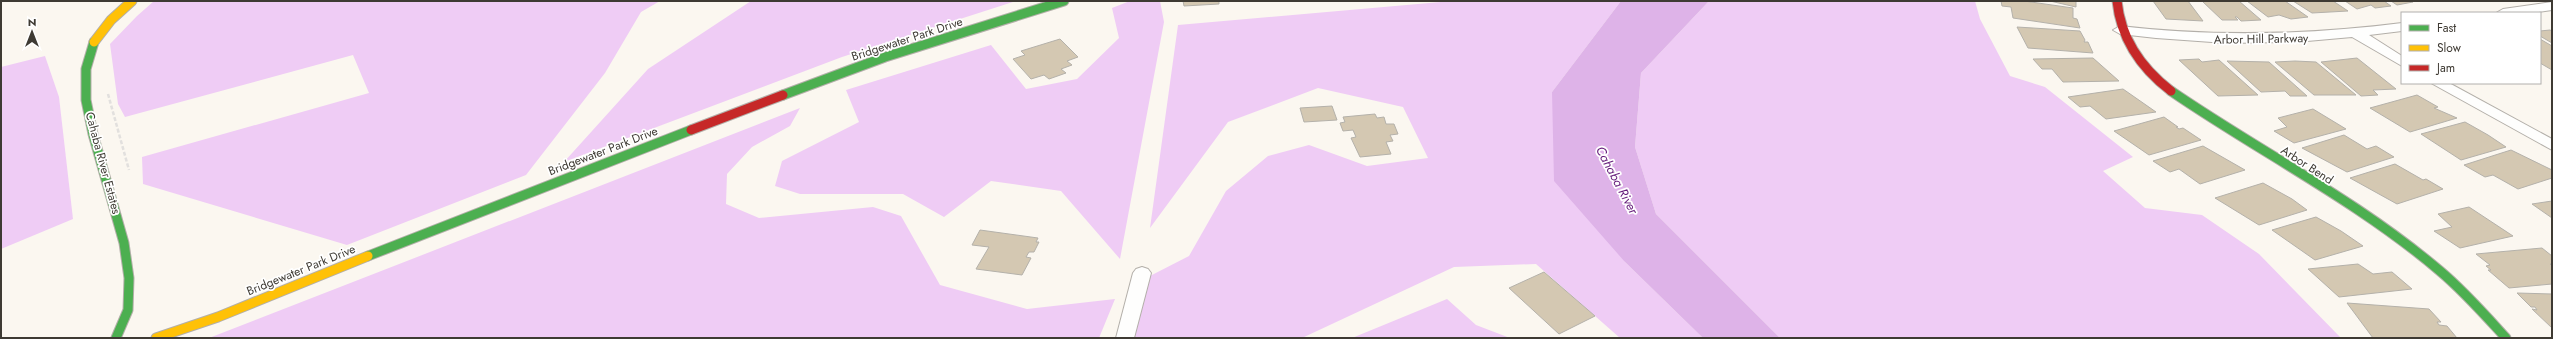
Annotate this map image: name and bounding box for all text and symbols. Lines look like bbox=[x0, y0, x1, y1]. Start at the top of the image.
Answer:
north arrow bbox=[12, 12, 52, 52]
legend bbox=[2401, 12, 2541, 84]
street label: Bridgewater Park Drive bbox=[849, 13, 965, 65]
text: N bbox=[28, 14, 36, 30]
text: Fast bbox=[2437, 19, 2456, 37]
street label: Arbor Hill Parkway bbox=[2214, 29, 2309, 49]
text: Slow bbox=[2437, 39, 2462, 57]
text: Jam bbox=[2435, 59, 2455, 77]
street label: Cahaba River Estates bbox=[81, 110, 125, 216]
street label: Bridgewater Park Drive bbox=[546, 122, 660, 180]
street label: Arbor Bend bbox=[2277, 141, 2337, 189]
water label: Cahaba River bbox=[1591, 143, 1643, 218]
street label: Bridgewater Park Drive bbox=[244, 240, 358, 300]

